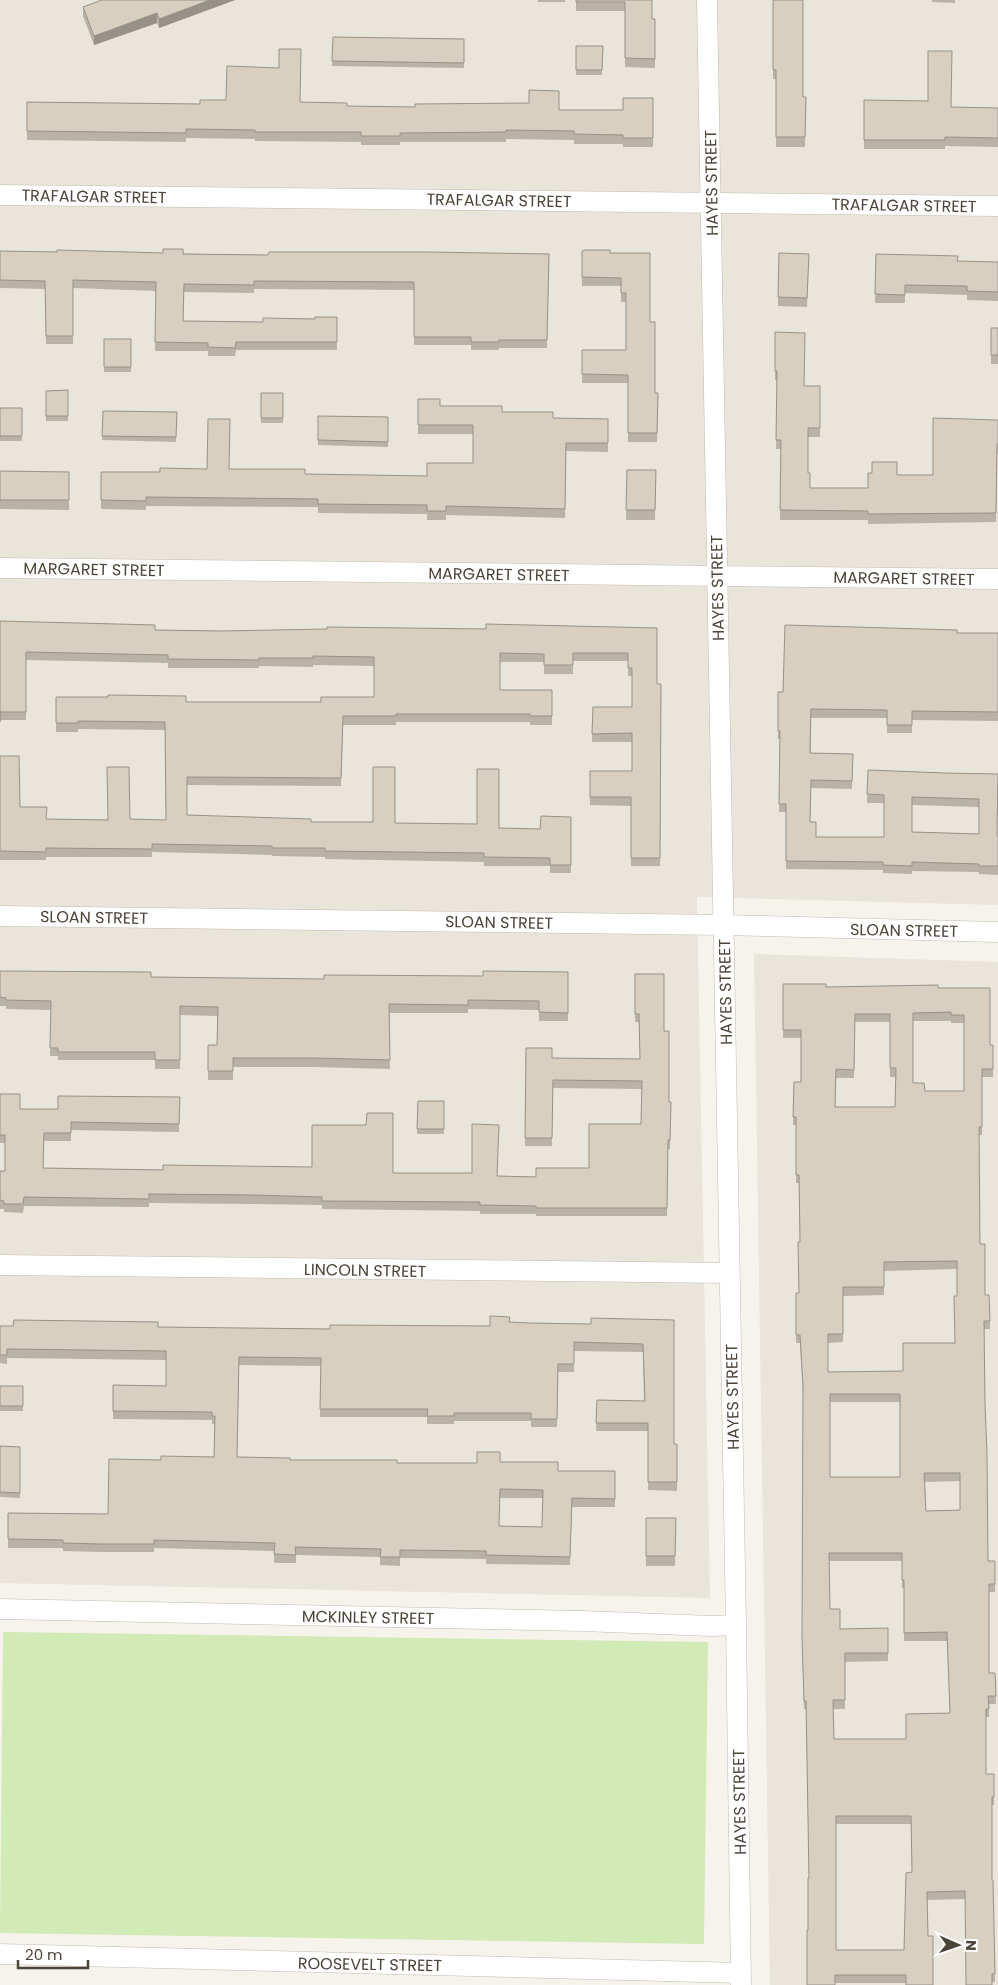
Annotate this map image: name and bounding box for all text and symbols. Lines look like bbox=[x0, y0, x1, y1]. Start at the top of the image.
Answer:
street label: HAYES STREET bbox=[699, 129, 724, 236]
street label: TRAFALGAR STREET bbox=[21, 184, 167, 209]
street label: TRAFALGAR STREET bbox=[426, 188, 572, 213]
street label: TRAFALGAR STREET bbox=[831, 193, 977, 218]
street label: HAYES STREET bbox=[705, 534, 730, 641]
street label: MARGARET STREET bbox=[23, 557, 165, 582]
street label: MARGARET STREET bbox=[428, 562, 570, 587]
street label: MARGARET STREET bbox=[833, 566, 975, 591]
street label: SLOAN STREET bbox=[40, 905, 149, 930]
street label: SLOAN STREET bbox=[445, 910, 554, 935]
street label: SLOAN STREET bbox=[850, 918, 959, 943]
street label: HAYES STREET bbox=[713, 938, 738, 1045]
street label: LINCOLN STREET bbox=[304, 1258, 427, 1283]
street label: HAYES STREET bbox=[720, 1343, 745, 1450]
street label: MCKINLEY STREET bbox=[302, 1605, 435, 1630]
street label: HAYES STREET bbox=[727, 1748, 752, 1855]
north arrow bbox=[933, 1920, 983, 1970]
scale bar bbox=[18, 1938, 88, 1970]
text: N bbox=[961, 1940, 981, 1951]
text: 20 m bbox=[25, 1944, 63, 1965]
street label: ROOSEVELT STREET bbox=[298, 1952, 443, 1977]

